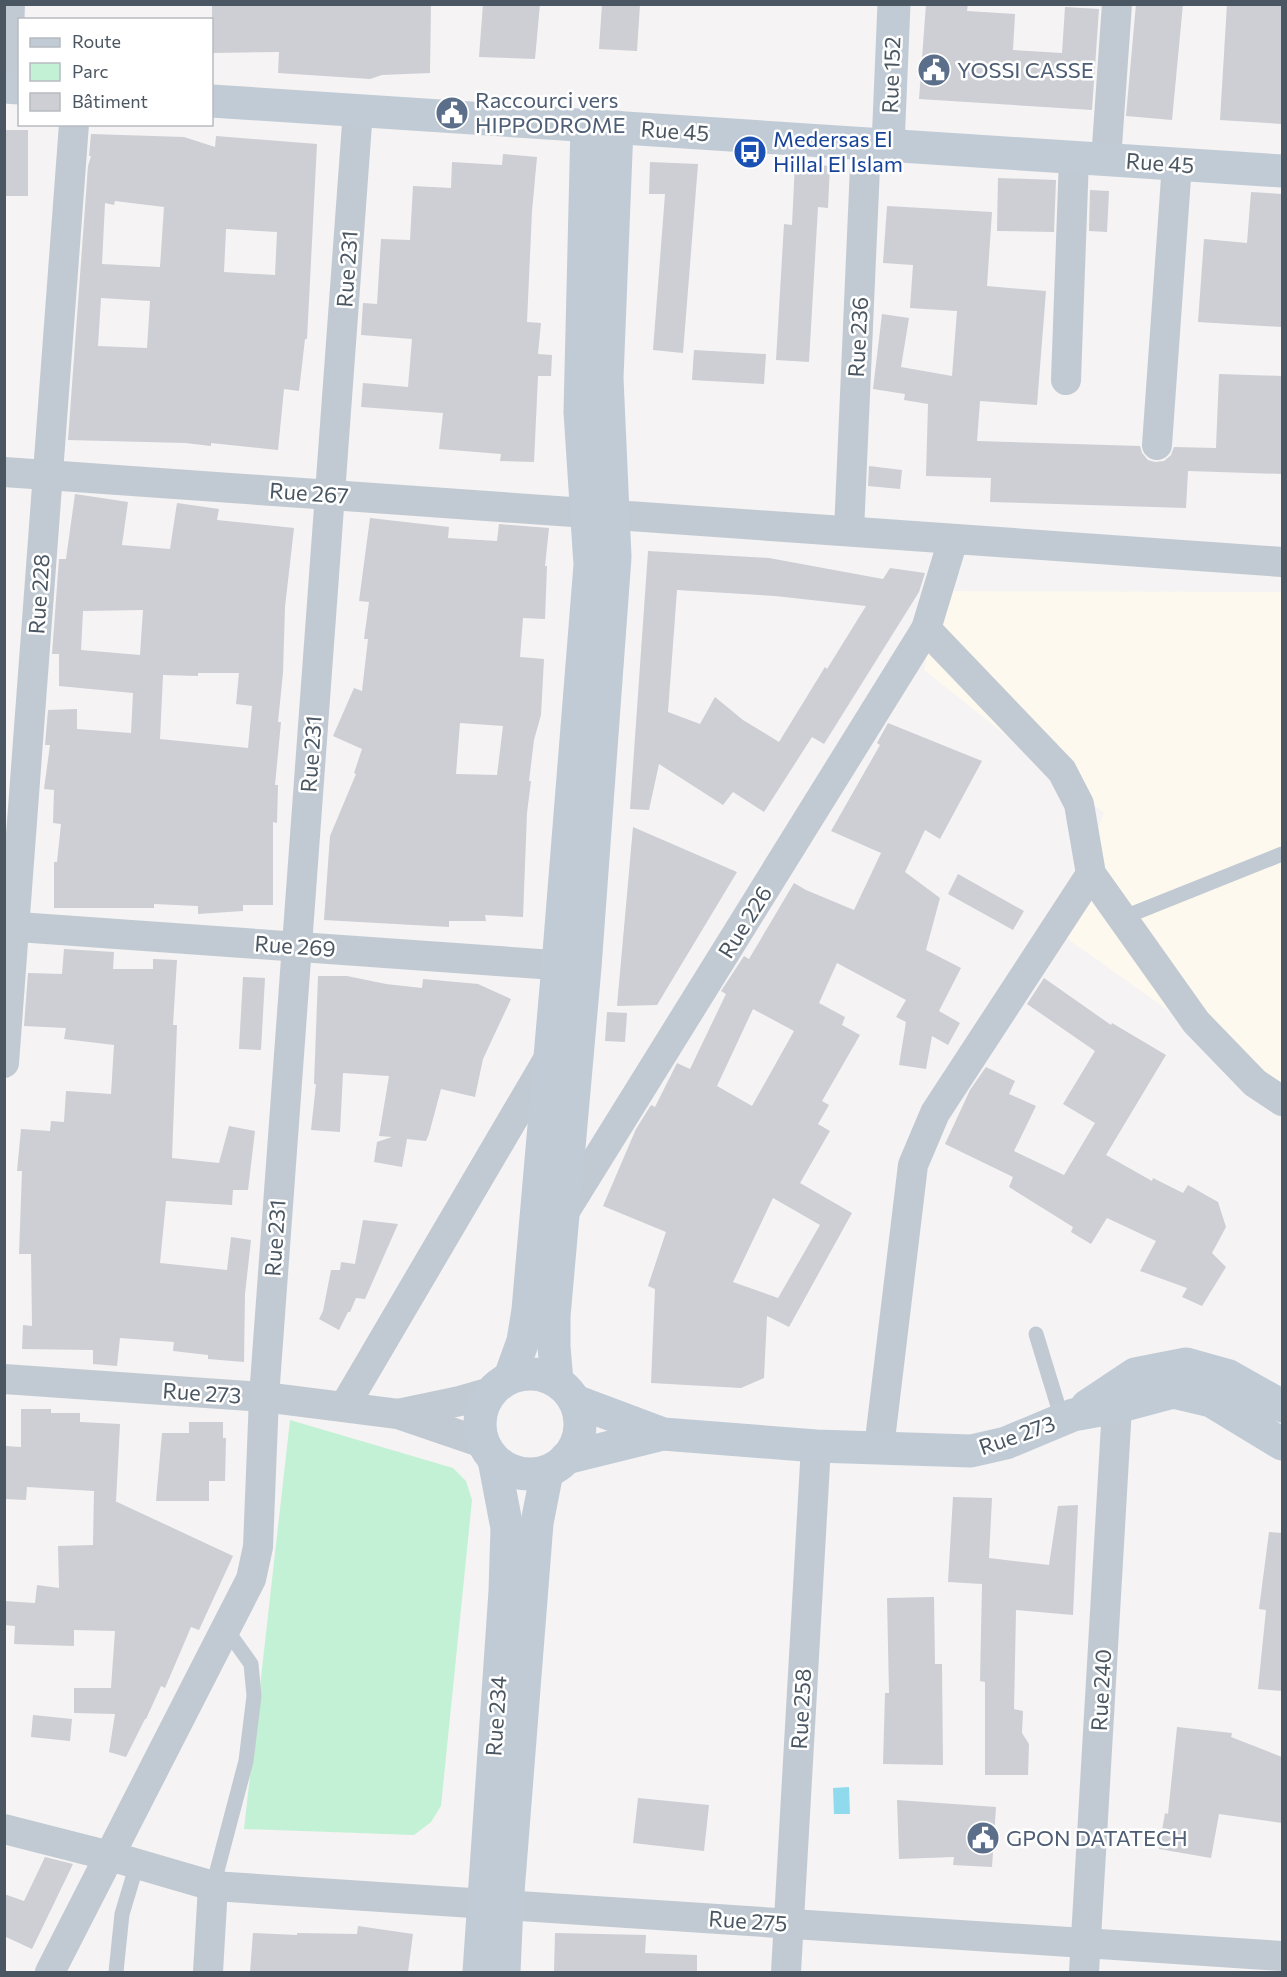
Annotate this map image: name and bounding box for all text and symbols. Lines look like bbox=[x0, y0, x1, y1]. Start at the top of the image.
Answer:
legend bbox=[18, 18, 213, 126]
text: Route bbox=[72, 30, 121, 52]
street label: Rue 152 bbox=[876, 36, 905, 114]
public building icon: YOSSI CASSE bbox=[916, 52, 952, 88]
place label: YOSSI CASSE bbox=[957, 56, 1094, 83]
text: Parc bbox=[72, 60, 109, 82]
place label: Raccourci vers HIPPODROME bbox=[475, 86, 626, 138]
text: Bâtiment bbox=[72, 90, 148, 112]
public building icon: Raccourci vers HIPPODROME bbox=[434, 95, 470, 131]
street label: Rue 45 bbox=[640, 115, 710, 146]
place label: Medersas El Hillal El Islam bbox=[773, 125, 903, 177]
bus stop icon: Medersas El Hillal El Islam bbox=[732, 134, 768, 170]
street label: Rue 45 bbox=[1125, 147, 1195, 178]
street label: Rue 231 bbox=[330, 230, 363, 308]
street label: Rue 236 bbox=[842, 296, 873, 378]
street label: Rue 267 bbox=[268, 476, 350, 509]
street label: Rue 228 bbox=[22, 553, 55, 635]
street label: Rue 231 bbox=[294, 715, 327, 793]
street label: Rue 226 bbox=[712, 880, 777, 963]
street label: Rue 269 bbox=[254, 929, 337, 962]
street label: Rue 231 bbox=[258, 1199, 291, 1277]
street label: Rue 273 bbox=[162, 1376, 242, 1409]
street label: Rue 273 bbox=[975, 1409, 1059, 1460]
street label: Rue 240 bbox=[1085, 1648, 1116, 1732]
street label: Rue 258 bbox=[785, 1668, 816, 1750]
street label: Rue 234 bbox=[479, 1675, 512, 1757]
public building icon: GPON DATATECH bbox=[965, 1820, 1001, 1856]
place label: GPON DATATECH bbox=[1006, 1824, 1188, 1851]
street label: Rue 275 bbox=[708, 1904, 788, 1937]

